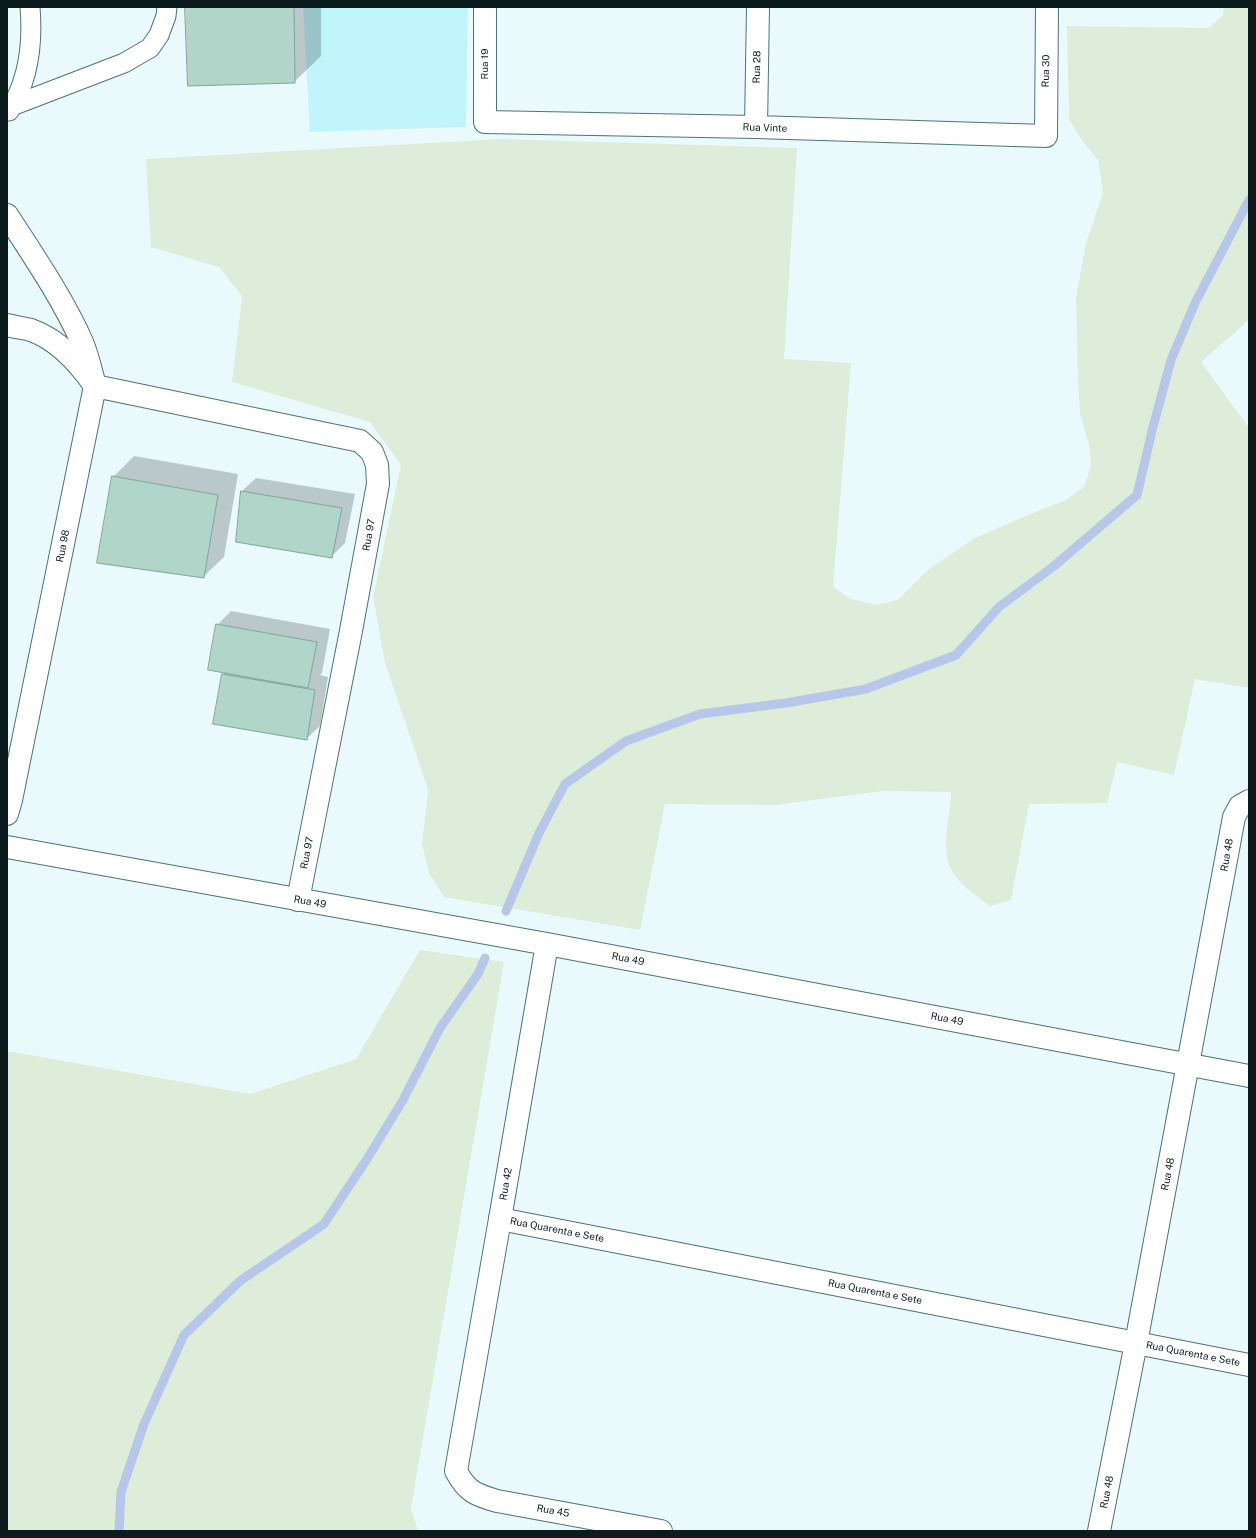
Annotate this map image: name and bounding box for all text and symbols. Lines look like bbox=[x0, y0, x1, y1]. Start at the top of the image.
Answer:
street label: Rua 19 bbox=[479, 49, 491, 79]
street label: Rua 28 bbox=[751, 50, 763, 84]
street label: Rua 30 bbox=[1040, 54, 1052, 88]
street label: Rua Vinte bbox=[742, 121, 788, 135]
street label: Rua 97 bbox=[360, 518, 378, 552]
street label: Rua 98 bbox=[54, 529, 72, 563]
street label: Rua 97 bbox=[298, 836, 316, 870]
street label: Rua 48 bbox=[1218, 838, 1236, 872]
street label: Rua 49 bbox=[293, 893, 327, 911]
street label: Rua 49 bbox=[611, 950, 645, 968]
street label: Rua 49 bbox=[930, 1010, 964, 1028]
street label: Rua 48 bbox=[1159, 1157, 1177, 1191]
street label: Rua 42 bbox=[497, 1167, 515, 1201]
street label: Rua Quarenta e Sete bbox=[509, 1215, 605, 1245]
street label: Rua Quarenta e Sete bbox=[827, 1277, 923, 1307]
street label: Rua Quarenta e Sete bbox=[1145, 1339, 1241, 1369]
street label: Rua 48 bbox=[1098, 1475, 1116, 1509]
street label: Rua 45 bbox=[536, 1502, 570, 1520]

